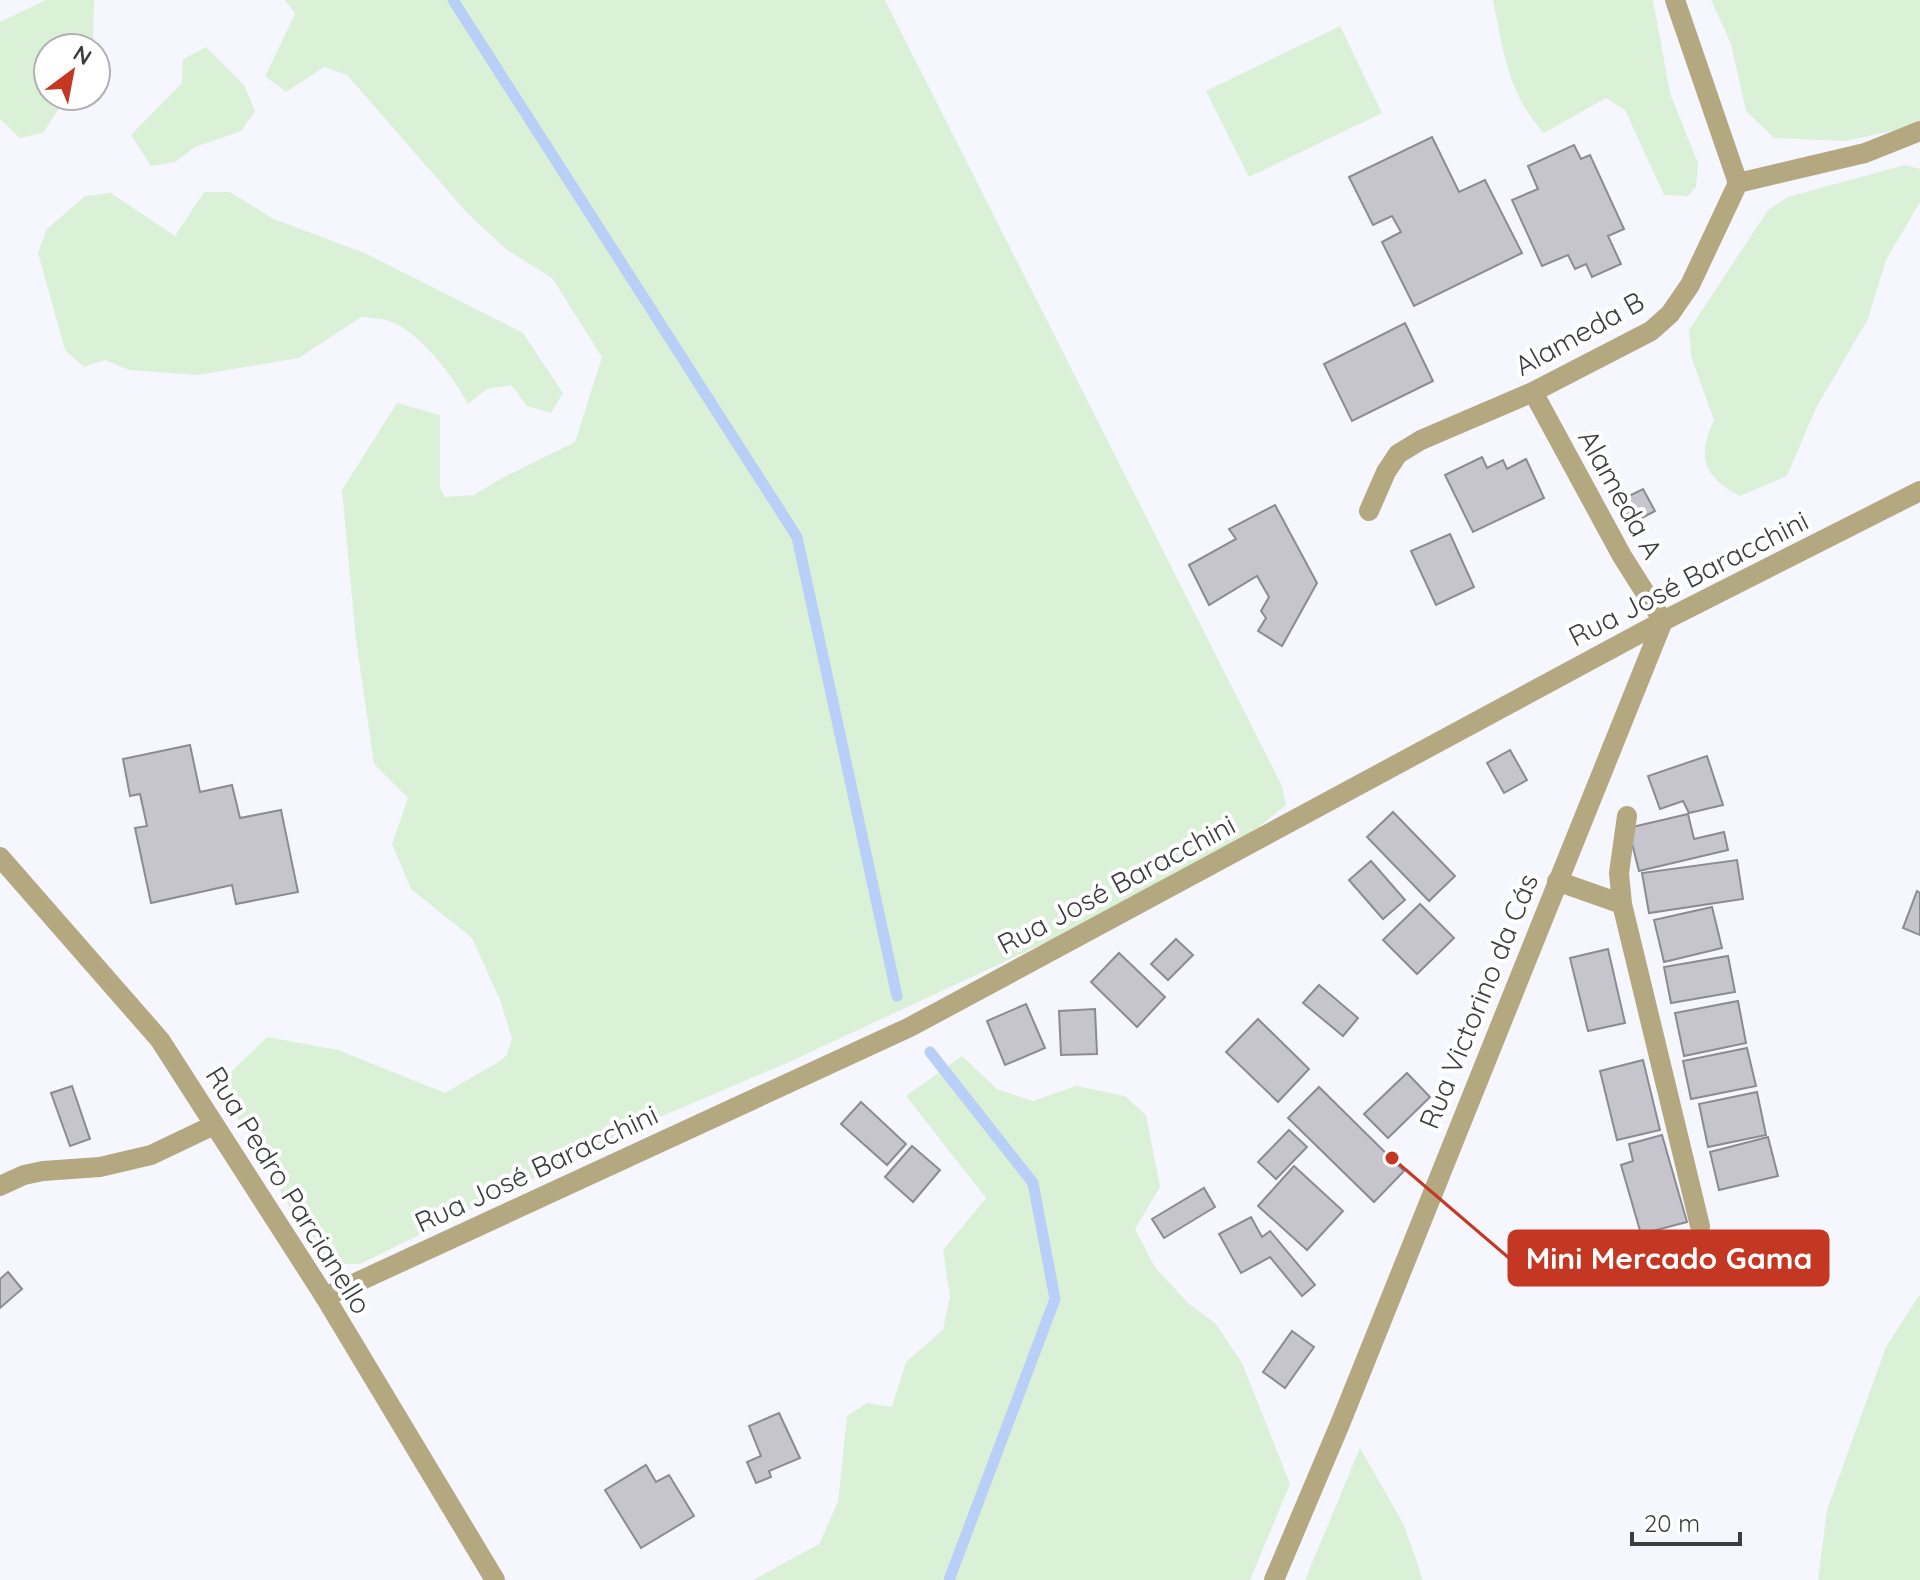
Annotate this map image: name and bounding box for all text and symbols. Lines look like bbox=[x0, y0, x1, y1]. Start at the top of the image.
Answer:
north arrow bbox=[32, 32, 112, 112]
text: N bbox=[68, 39, 97, 71]
street label: Alameda B bbox=[1508, 283, 1650, 383]
street label: Alameda A bbox=[1571, 423, 1671, 565]
street label: Rua José Baracchini bbox=[1562, 502, 1814, 654]
street label: Rua José Baracchini bbox=[991, 807, 1241, 961]
street label: Rua Victorino da Cás bbox=[1411, 868, 1545, 1134]
street label: Rua Pedro Parcianello bbox=[198, 1060, 380, 1320]
street label: Rua José Baracchini bbox=[409, 1096, 663, 1240]
callout: Mini Mercado Gama bbox=[1509, 1231, 1828, 1285]
text: Mini Mercado Gama bbox=[1526, 1239, 1812, 1277]
scale bar bbox=[1632, 1496, 1740, 1546]
text: 20 m bbox=[1644, 1508, 1700, 1538]

